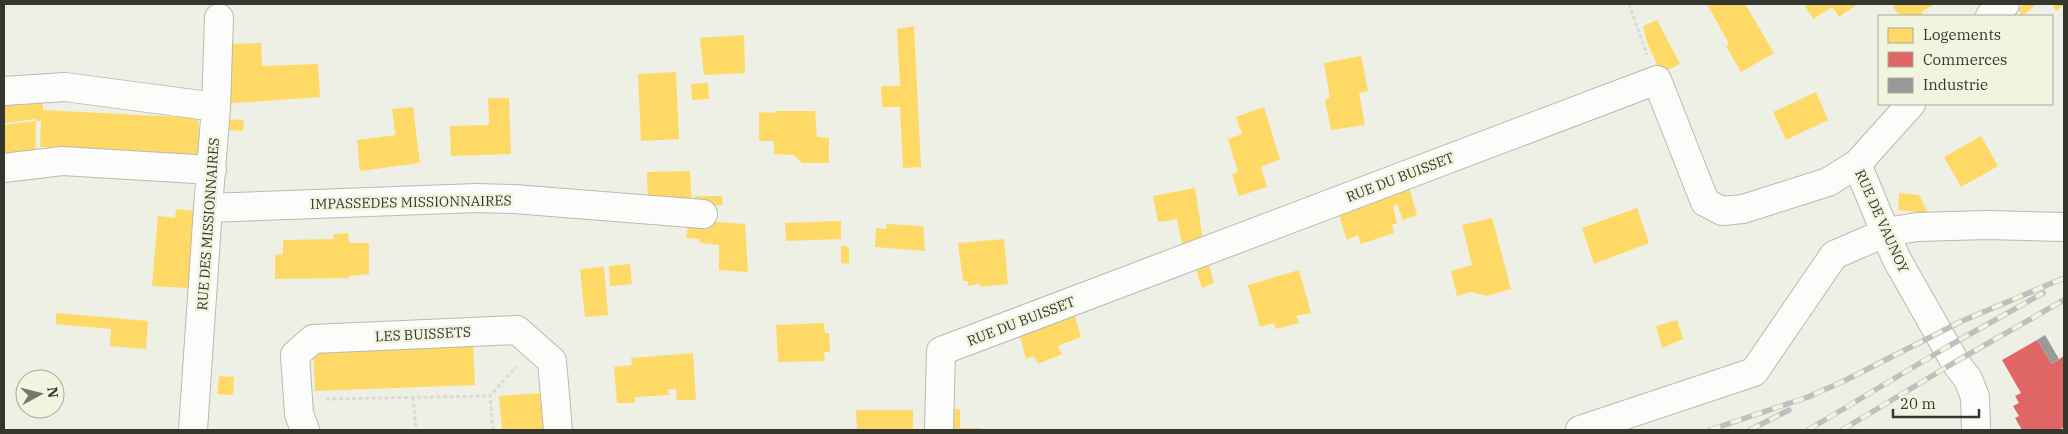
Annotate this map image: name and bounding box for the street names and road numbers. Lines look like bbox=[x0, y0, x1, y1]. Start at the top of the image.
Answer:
street label: RUE DES MISSIONNAIRES bbox=[193, 137, 223, 311]
street label: RUE DU BUISSET bbox=[1343, 148, 1457, 206]
street label: RUE DE VAUNOY bbox=[1851, 166, 1913, 276]
street label: IMPASSEDES MISSIONNAIRES bbox=[310, 191, 512, 213]
street label: RUE DU BUISSET bbox=[964, 292, 1078, 350]
street label: LES BUISSETS bbox=[375, 323, 471, 345]

